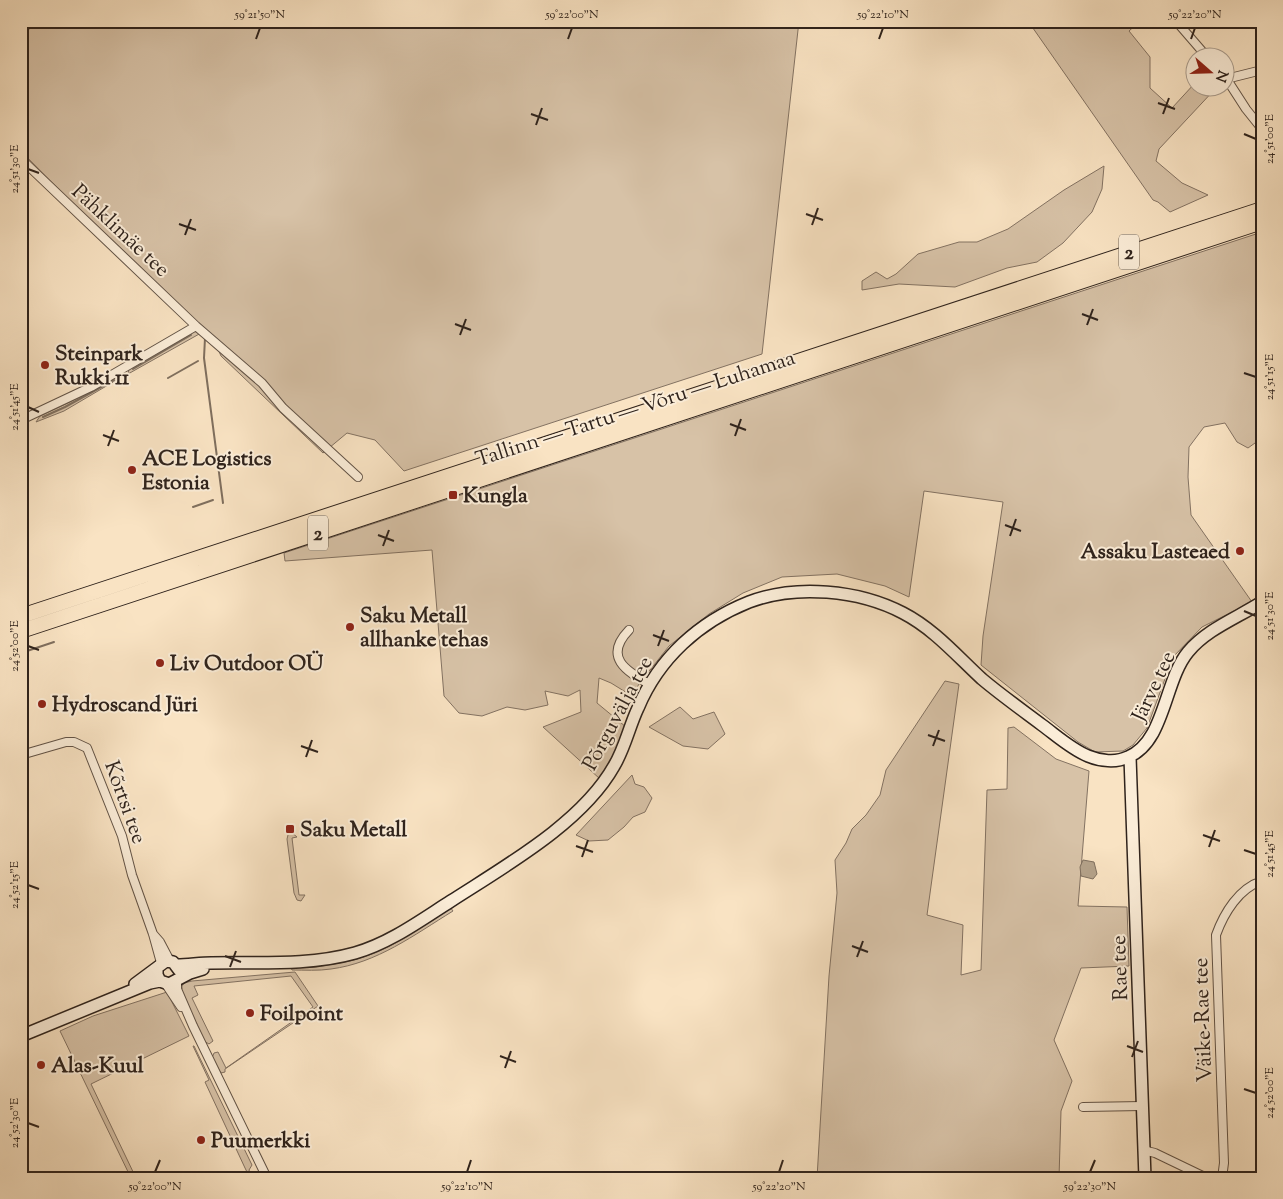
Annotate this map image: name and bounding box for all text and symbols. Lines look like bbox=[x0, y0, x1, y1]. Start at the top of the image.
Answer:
text: 59°21'50"N bbox=[234, 6, 286, 24]
text: 59°22'00"N bbox=[544, 6, 599, 24]
text: 59°22'10"N bbox=[856, 6, 909, 24]
text: 59°22'20"N bbox=[1167, 6, 1222, 24]
north arrow bbox=[1186, 48, 1236, 98]
text: N bbox=[1209, 67, 1232, 84]
text: 24°51'00"E bbox=[1261, 113, 1279, 164]
text: 24°51'30"E bbox=[6, 144, 24, 194]
street label: Pähklimäe tee bbox=[64, 178, 175, 285]
road number: 2 bbox=[1119, 234, 1139, 270]
place label: Steinpark Rukki 11 bbox=[55, 340, 143, 394]
street label: Tallinn — Tartu — Võru — Luhamaa bbox=[472, 344, 799, 476]
text: 24°51'15"E bbox=[1261, 353, 1279, 400]
marker: Steinpark Rukki 11 bbox=[39, 359, 51, 371]
text: 24°51'45"E bbox=[6, 383, 24, 431]
place label: ACE Logistics Estonia bbox=[142, 445, 272, 499]
marker: ACE Logistics Estonia bbox=[126, 464, 138, 476]
place label: Kungla bbox=[463, 482, 528, 512]
marker: Kungla bbox=[447, 489, 459, 501]
road number: 2 bbox=[308, 516, 328, 550]
place label: Assaku Lasteaed bbox=[1081, 538, 1230, 568]
marker: Assaku Lasteaed bbox=[1234, 545, 1246, 557]
text: 24°51'30"E bbox=[1261, 591, 1279, 641]
place label: Saku Metall allhanke tehas bbox=[360, 602, 488, 656]
text: 24°52'00"E bbox=[6, 620, 24, 672]
marker: Saku Metall allhanke tehas bbox=[344, 621, 356, 633]
street label: Järve tee bbox=[1125, 647, 1184, 728]
place label: Liv Outdoor OÜ bbox=[170, 650, 324, 680]
street label: Põrguvälja tee bbox=[576, 651, 662, 777]
marker: Liv Outdoor OÜ bbox=[154, 657, 166, 669]
place label: Hydroscand Jüri bbox=[52, 691, 198, 721]
marker: Hydroscand Jüri bbox=[36, 698, 48, 710]
street label: Kõrtsi tee bbox=[95, 757, 153, 848]
place label: Saku Metall bbox=[300, 816, 407, 846]
marker: Saku Metall bbox=[284, 823, 296, 835]
text: 24°51'45"E bbox=[1261, 830, 1279, 878]
text: 24°52'15"E bbox=[6, 860, 24, 909]
street label: Rae tee bbox=[1105, 935, 1137, 1001]
street label: Väike-Rae tee bbox=[1187, 957, 1221, 1083]
place label: Foilpoint bbox=[260, 1000, 344, 1030]
marker: Foilpoint bbox=[244, 1007, 256, 1019]
place label: Alas-Kuul bbox=[51, 1052, 144, 1082]
marker: Alas-Kuul bbox=[35, 1059, 47, 1071]
text: 24°52'00"E bbox=[1261, 1067, 1279, 1119]
text: 24°52'30"E bbox=[6, 1097, 24, 1148]
place label: Puumerkki bbox=[211, 1127, 310, 1157]
marker: Puumerkki bbox=[195, 1134, 207, 1146]
text: 59°22'00"N bbox=[127, 1178, 182, 1196]
text: 59°22'10"N bbox=[440, 1178, 493, 1196]
text: 59°22'20"N bbox=[751, 1178, 806, 1196]
text: 59°22'30"N bbox=[1063, 1178, 1117, 1196]

